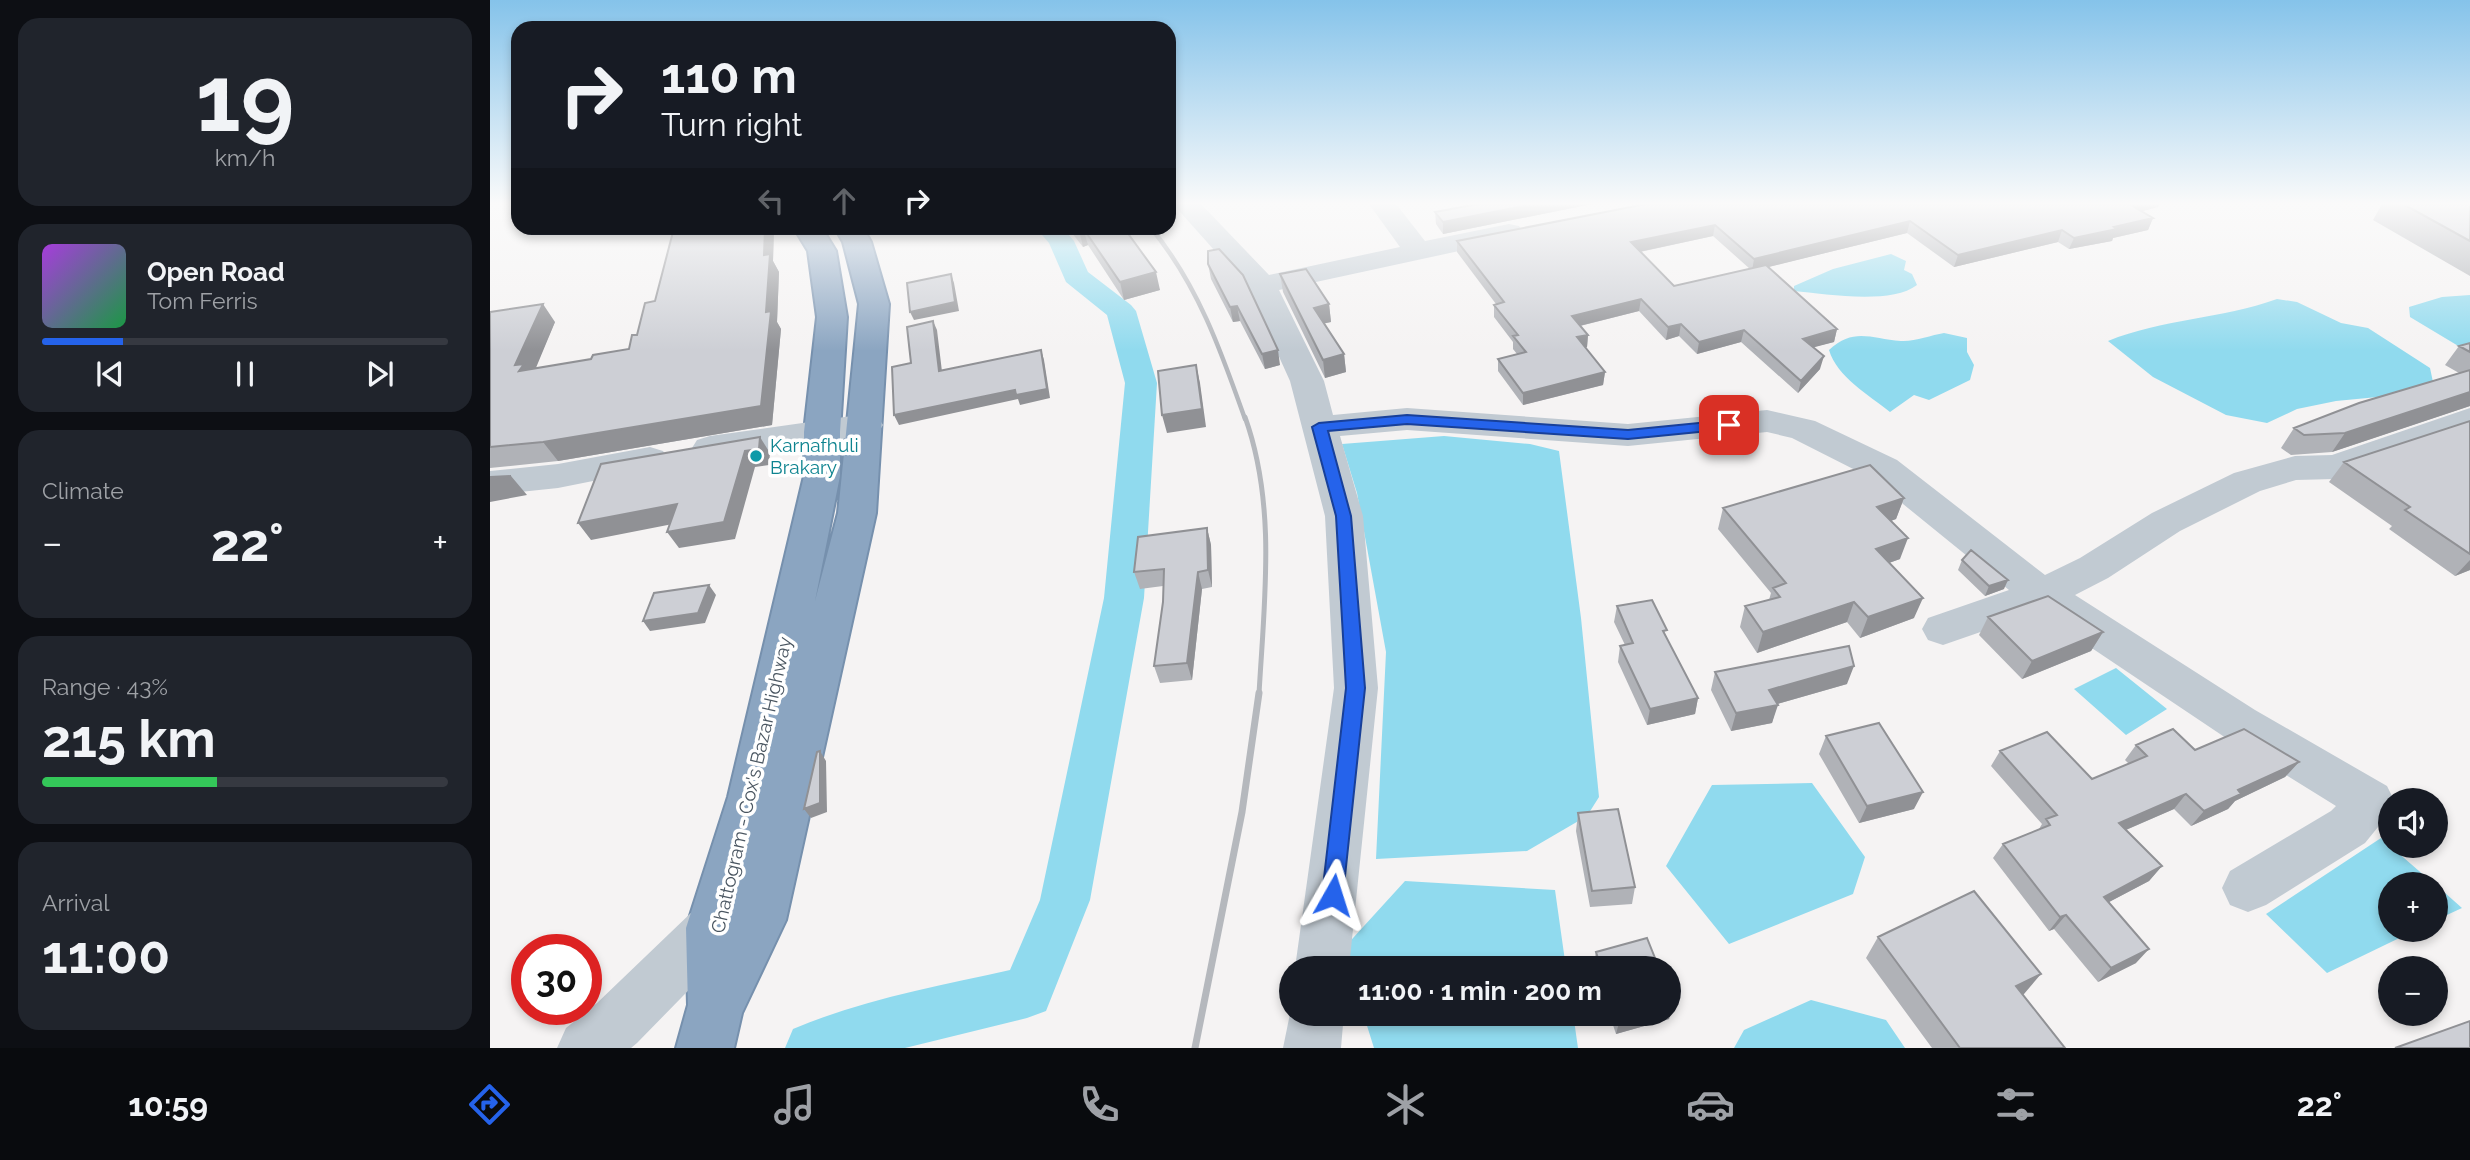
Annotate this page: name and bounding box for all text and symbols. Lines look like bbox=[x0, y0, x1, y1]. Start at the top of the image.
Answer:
text: 19 bbox=[196, 45, 294, 152]
text: 110 m bbox=[661, 47, 797, 104]
icon: right bbox=[546, 49, 637, 140]
text: Turn right bbox=[661, 106, 802, 143]
text: km/h bbox=[215, 144, 275, 171]
icon: left bbox=[752, 182, 790, 220]
icon: ahead bbox=[825, 182, 863, 220]
icon: right bbox=[898, 182, 936, 220]
text: Open Road bbox=[147, 257, 285, 287]
text: Tom Ferris bbox=[147, 287, 258, 314]
icon: previous bbox=[91, 355, 129, 393]
icon: pause bbox=[226, 355, 264, 393]
icon: next bbox=[361, 355, 399, 393]
pin bbox=[1699, 395, 1759, 455]
icon: arrive bbox=[1710, 406, 1748, 444]
place label: Karnafhuli Brakary bbox=[770, 434, 859, 478]
marker: Karnafhuli Brakary bbox=[748, 448, 764, 464]
text: Climate bbox=[42, 477, 124, 504]
text: 22° bbox=[211, 512, 284, 573]
text: − bbox=[42, 520, 62, 565]
text: + bbox=[432, 520, 448, 565]
street label: Chattogram - Cox's Bazar Highway bbox=[706, 635, 796, 935]
text: Range · 43% bbox=[42, 673, 168, 700]
text: 215 km bbox=[42, 708, 216, 769]
map controls bbox=[2378, 788, 2448, 1026]
button: sound bbox=[2378, 788, 2448, 858]
position arrow bbox=[1296, 858, 1370, 932]
button: + bbox=[2378, 872, 2448, 942]
text: Arrival bbox=[42, 889, 109, 916]
text: 11:00 bbox=[42, 924, 170, 985]
speed limit sign: 30 bbox=[511, 934, 602, 1025]
button: − bbox=[2378, 956, 2448, 1026]
text: 11:00 · 1 min · 200 m bbox=[1358, 976, 1602, 1006]
icon: directions bbox=[465, 1080, 514, 1129]
icon: music bbox=[770, 1080, 819, 1129]
icon: phone bbox=[1075, 1080, 1124, 1129]
icon: climate bbox=[1381, 1080, 1430, 1129]
icon: car bbox=[1686, 1080, 1735, 1129]
icon: filters bbox=[1991, 1080, 2040, 1129]
text: 10:59 bbox=[128, 1086, 208, 1123]
text: 22° bbox=[2297, 1086, 2342, 1123]

